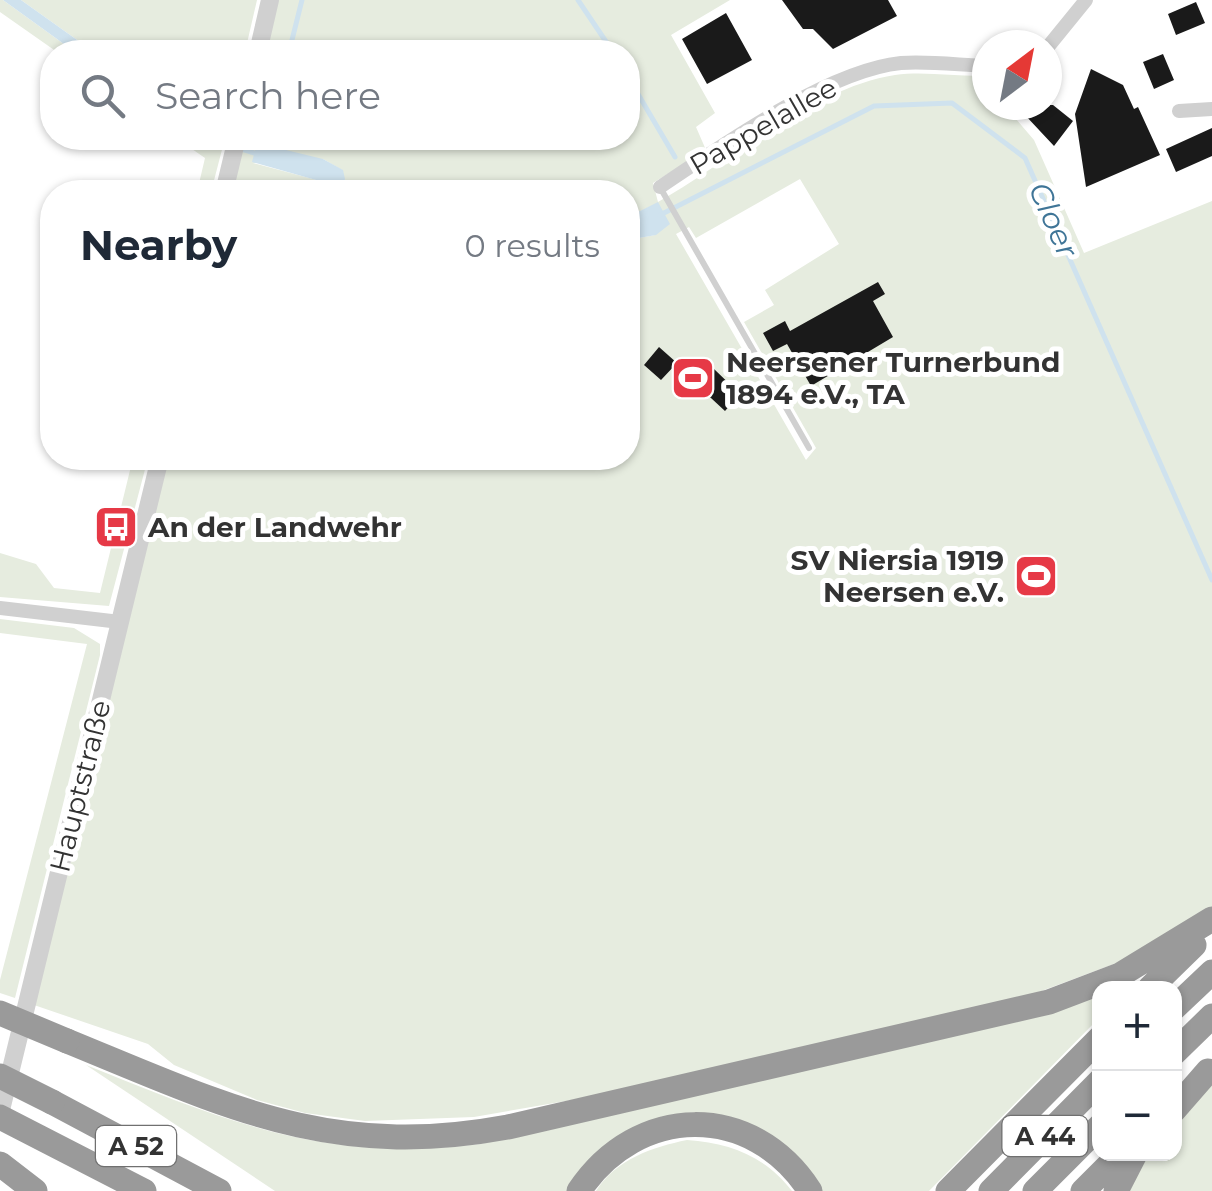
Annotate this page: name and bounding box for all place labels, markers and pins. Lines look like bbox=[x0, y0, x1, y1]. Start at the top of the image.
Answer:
place label: Neersener Turnerbund 1894 e.V., TA bbox=[726, 345, 1060, 411]
sports icon: Neersener Turnerbund 1894 e.V., TA bbox=[670, 355, 716, 401]
bus stop icon: An der Landwehr bbox=[93, 504, 139, 550]
place label: An der Landwehr bbox=[147, 510, 402, 544]
place label: SV Niersia 1919 Neersen e.V. bbox=[791, 543, 1004, 609]
sports icon: SV Niersia 1919 Neersen e.V. bbox=[1013, 553, 1059, 599]

